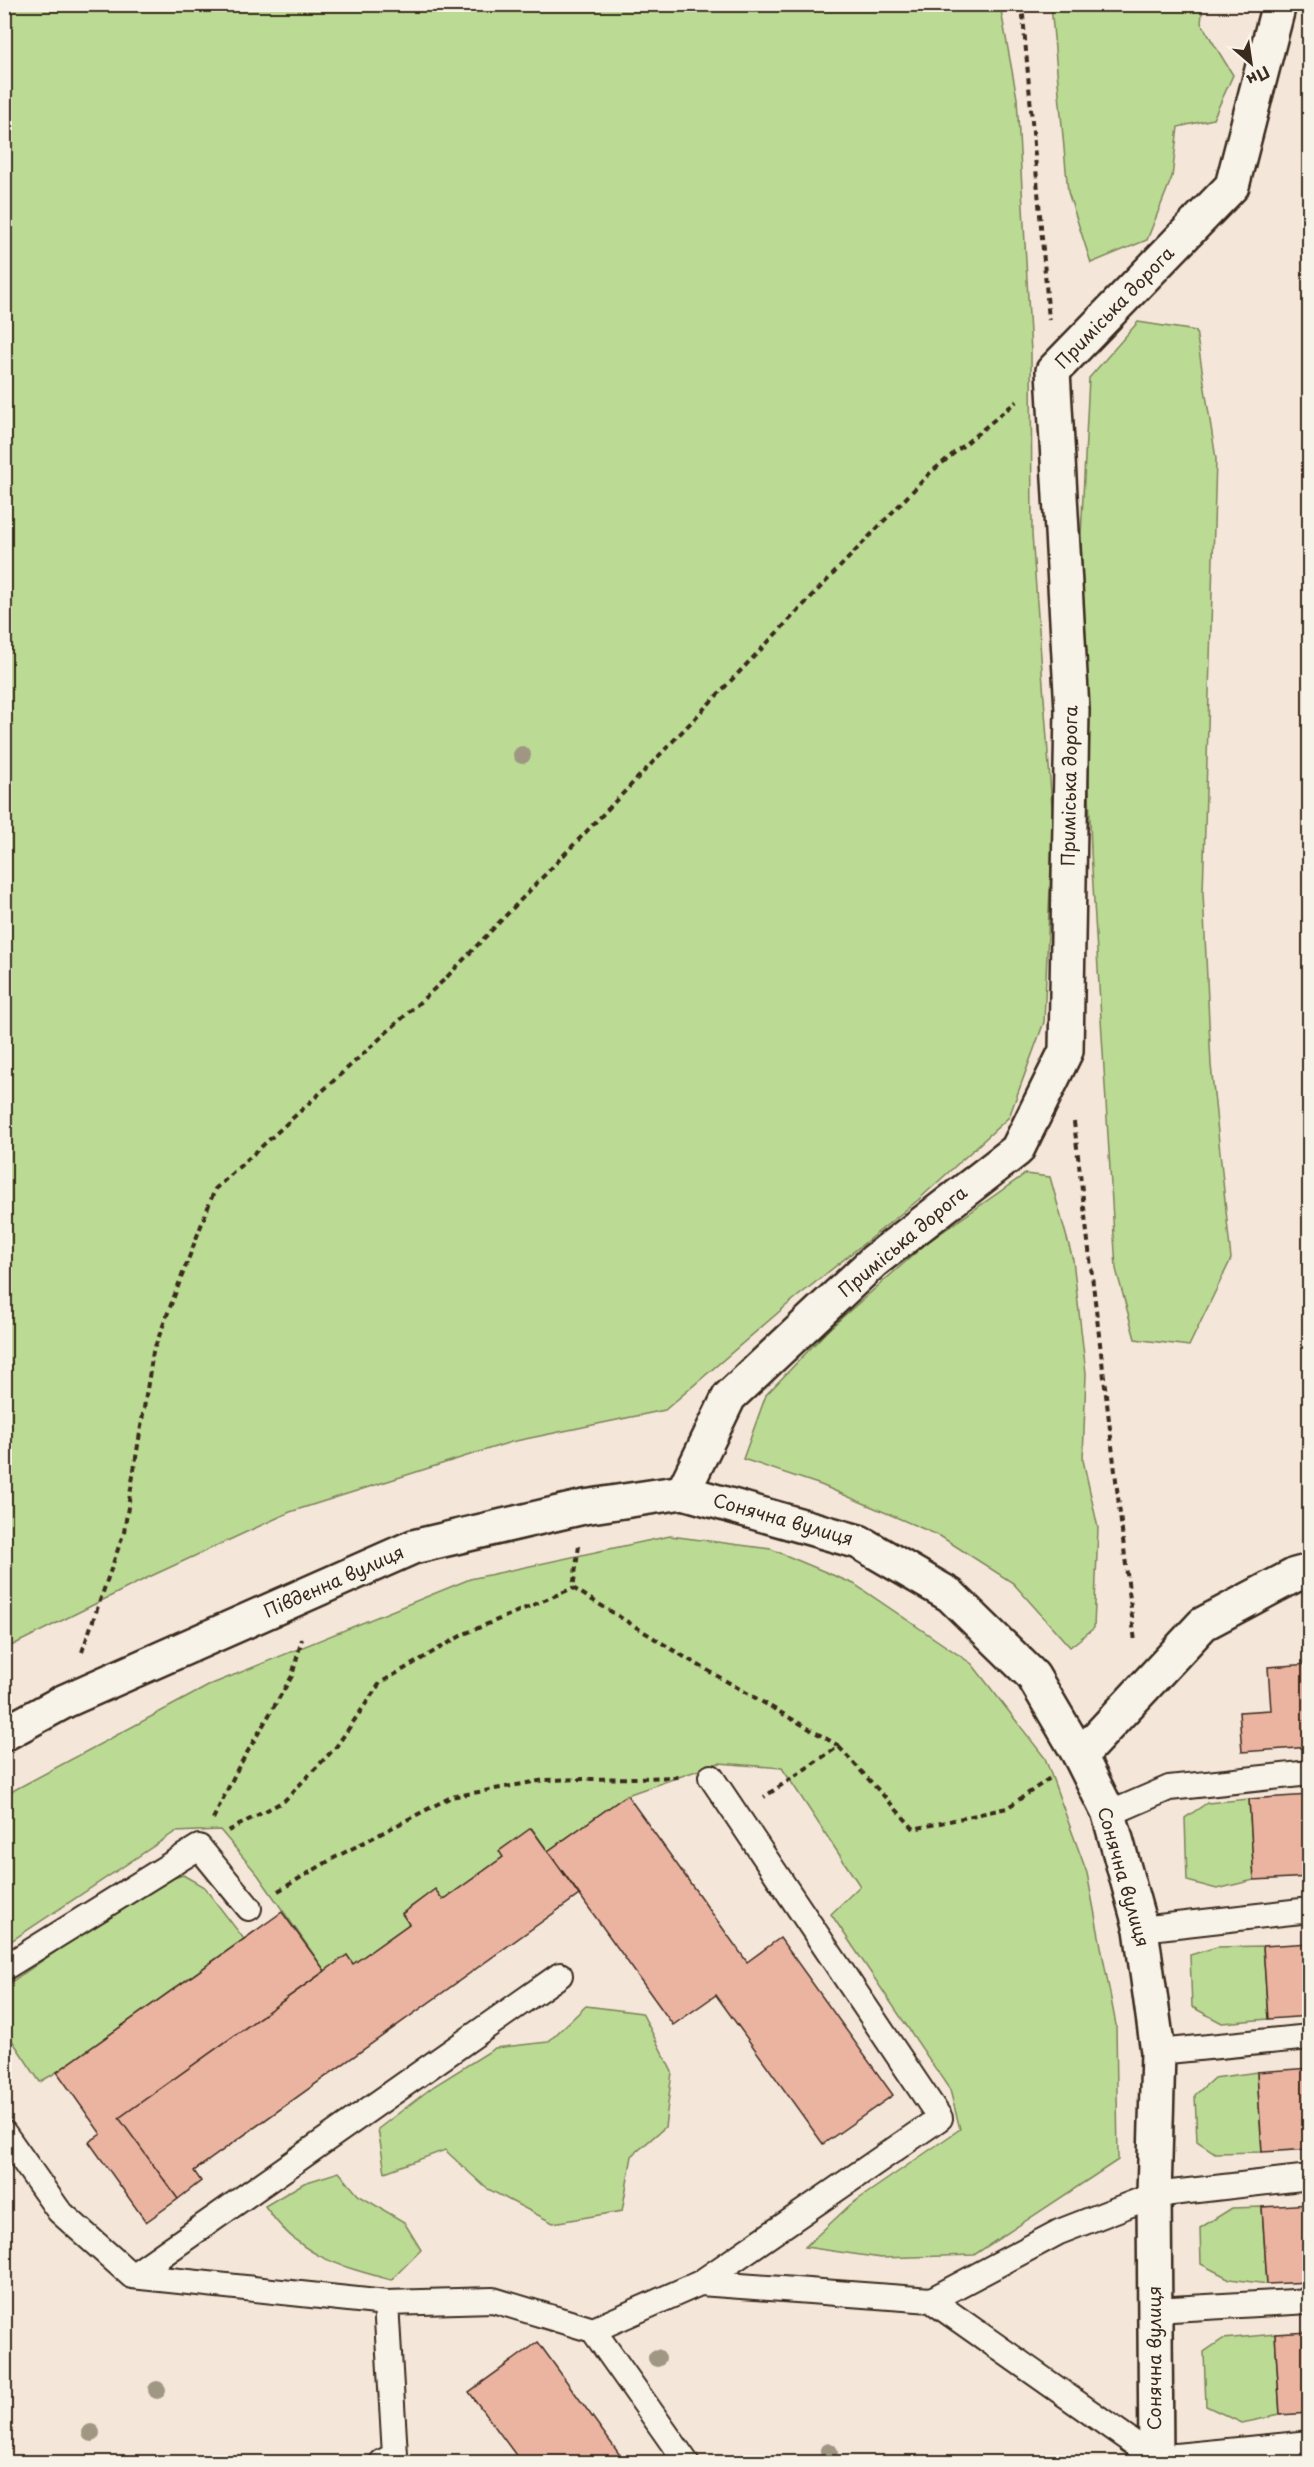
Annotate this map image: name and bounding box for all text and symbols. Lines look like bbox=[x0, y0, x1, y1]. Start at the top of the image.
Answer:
north arrow bbox=[1221, 33, 1281, 93]
text: Пн bbox=[1243, 61, 1275, 93]
street label: Приміська дорога bbox=[1048, 239, 1180, 374]
street label: Приміська дорога bbox=[1054, 704, 1083, 867]
street label: Приміська дорога bbox=[832, 1178, 973, 1303]
street label: Сонячна вулиця bbox=[710, 1486, 857, 1551]
street label: Південна вулиця bbox=[259, 1538, 408, 1624]
street label: Сонячна вулиця bbox=[1092, 1803, 1157, 1950]
street label: Сонячна вулиця bbox=[1140, 2286, 1167, 2430]

